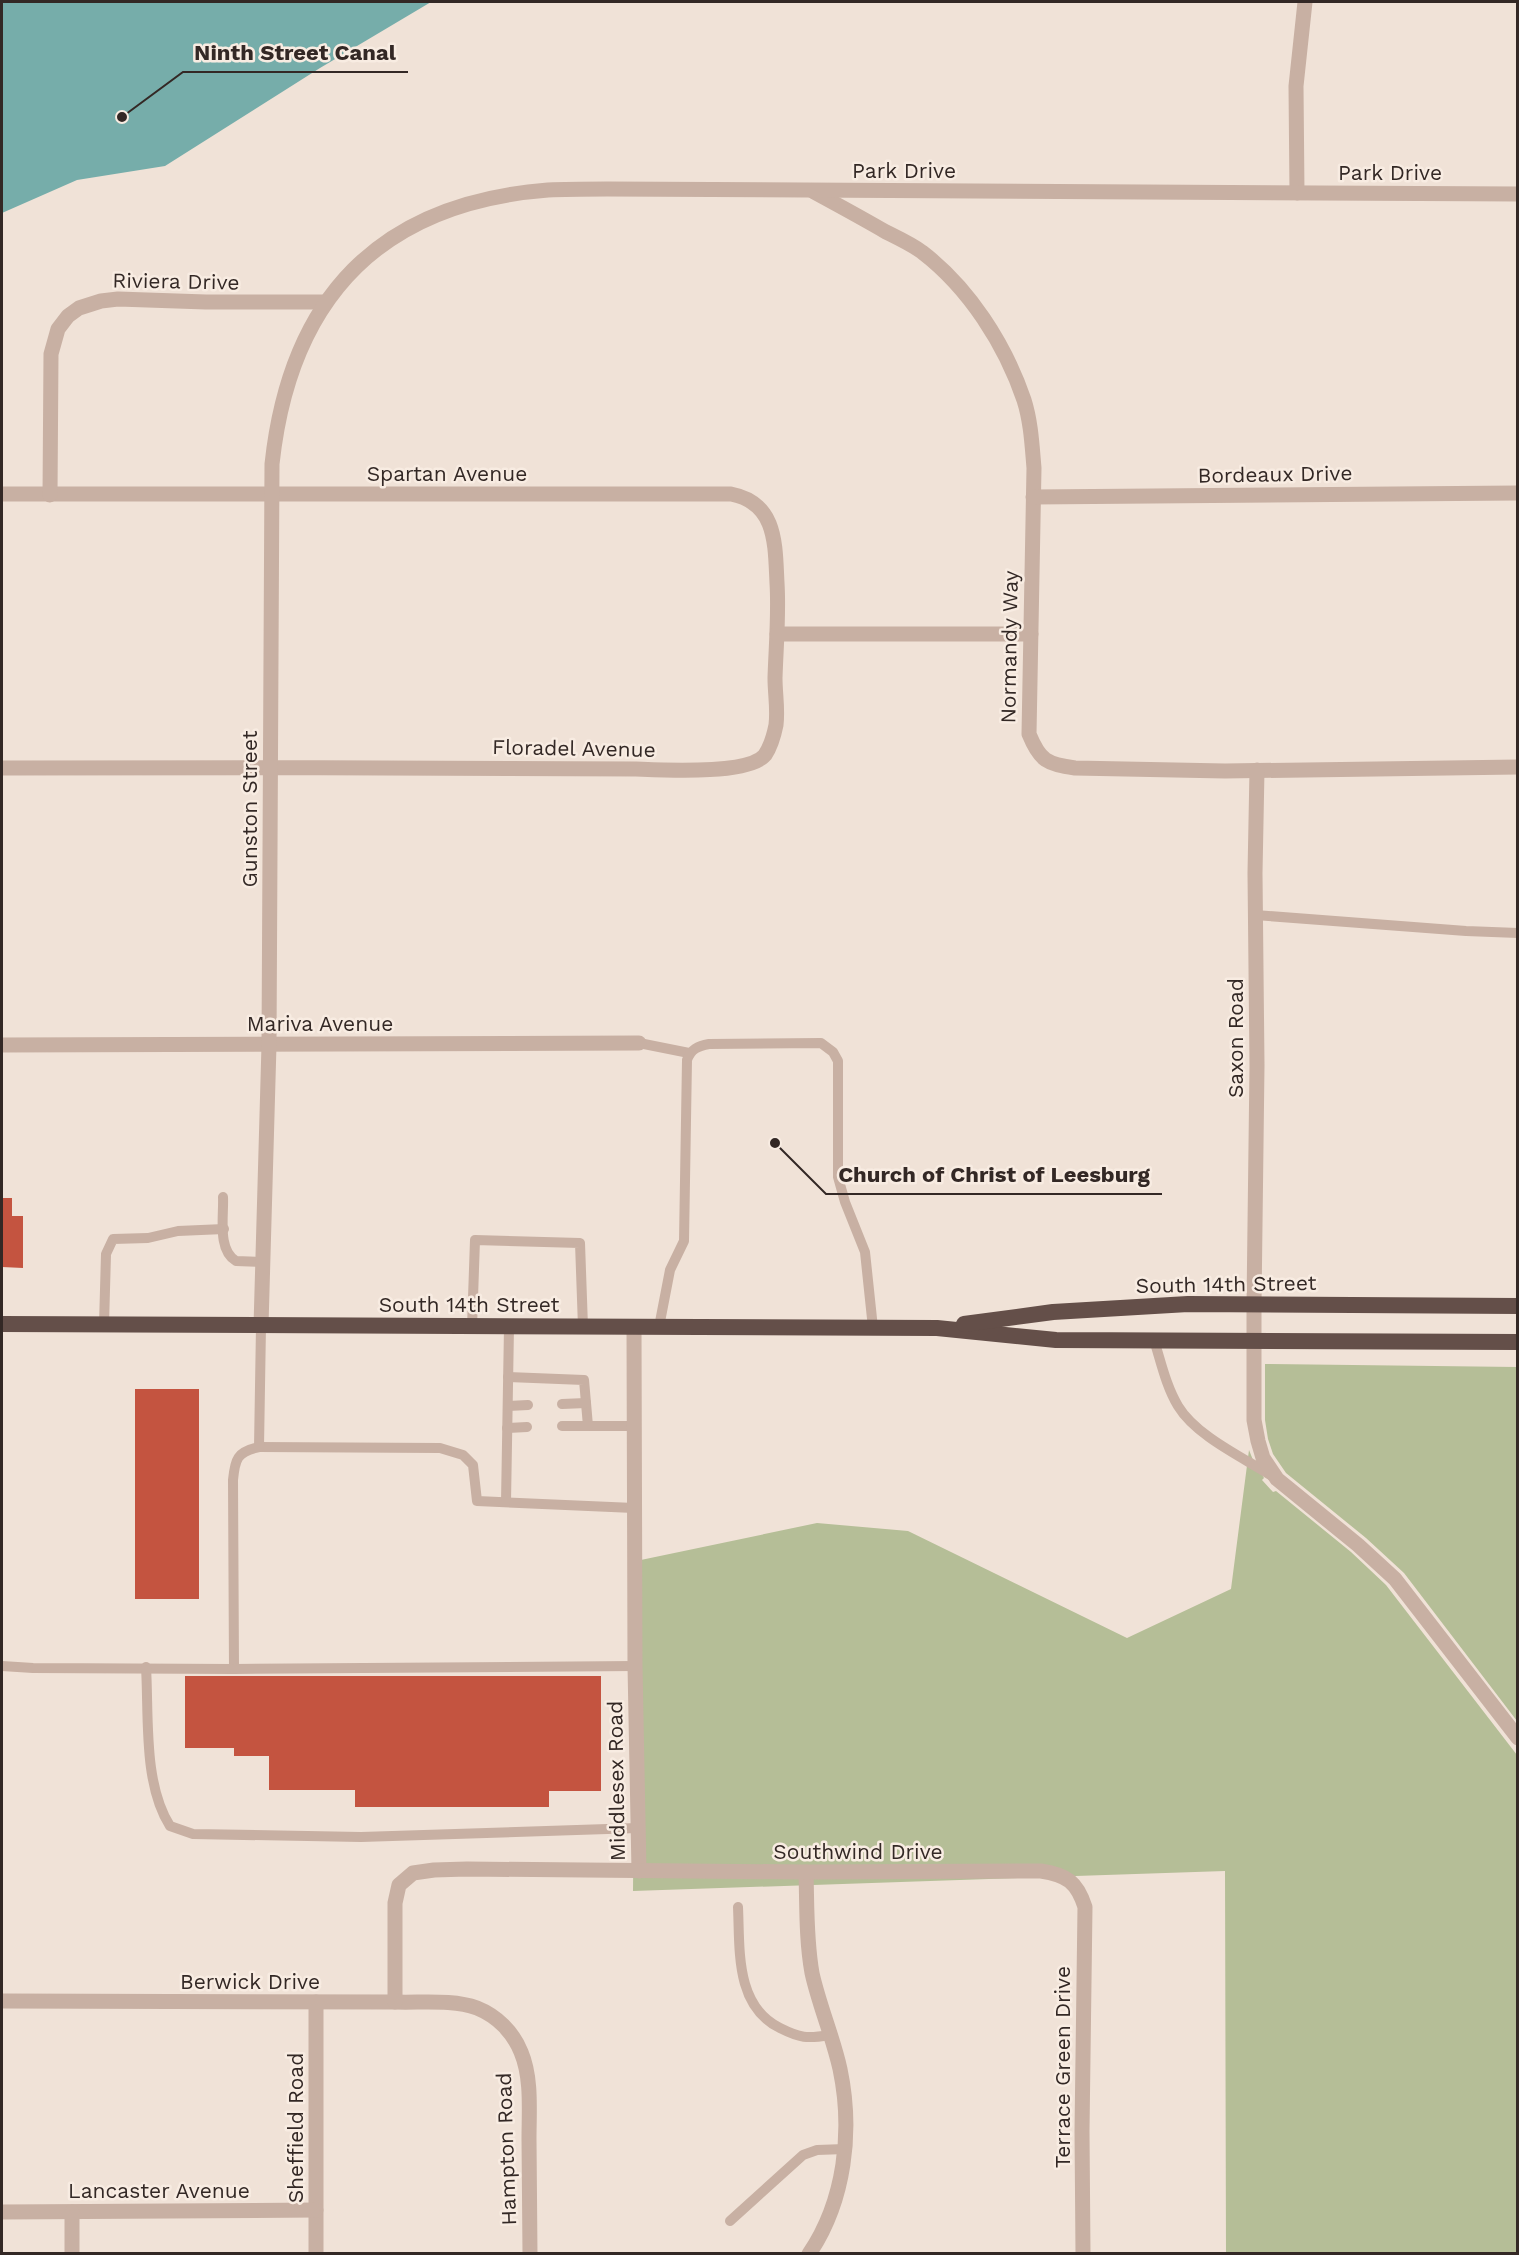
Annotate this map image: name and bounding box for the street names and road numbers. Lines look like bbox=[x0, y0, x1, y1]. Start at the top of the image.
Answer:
street label: Park Drive bbox=[852, 158, 956, 183]
street label: Park Drive bbox=[1338, 160, 1442, 185]
street label: Riviera Drive bbox=[112, 267, 240, 295]
street label: Bordeaux Drive bbox=[1197, 460, 1353, 488]
street label: Spartan Avenue bbox=[367, 461, 527, 486]
street label: Normandy Way bbox=[995, 570, 1023, 724]
street label: Gunston Street bbox=[237, 730, 262, 888]
street label: Floradel Avenue bbox=[492, 734, 656, 762]
street label: Saxon Road bbox=[1223, 978, 1248, 1098]
street label: Mariva Avenue bbox=[247, 1011, 393, 1036]
street label: South 14th Street bbox=[1135, 1270, 1317, 1298]
street label: South 14th Street bbox=[379, 1292, 560, 1317]
street label: Middlesex Road bbox=[602, 1701, 630, 1861]
street label: Southwind Drive bbox=[773, 1839, 943, 1864]
street label: Terrace Green Drive bbox=[1050, 1966, 1075, 2168]
street label: Berwick Drive bbox=[180, 1969, 320, 1994]
street label: Sheffield Road bbox=[283, 2053, 308, 2203]
street label: Hampton Road bbox=[491, 2072, 521, 2226]
street label: Lancaster Avenue bbox=[68, 2178, 250, 2203]

